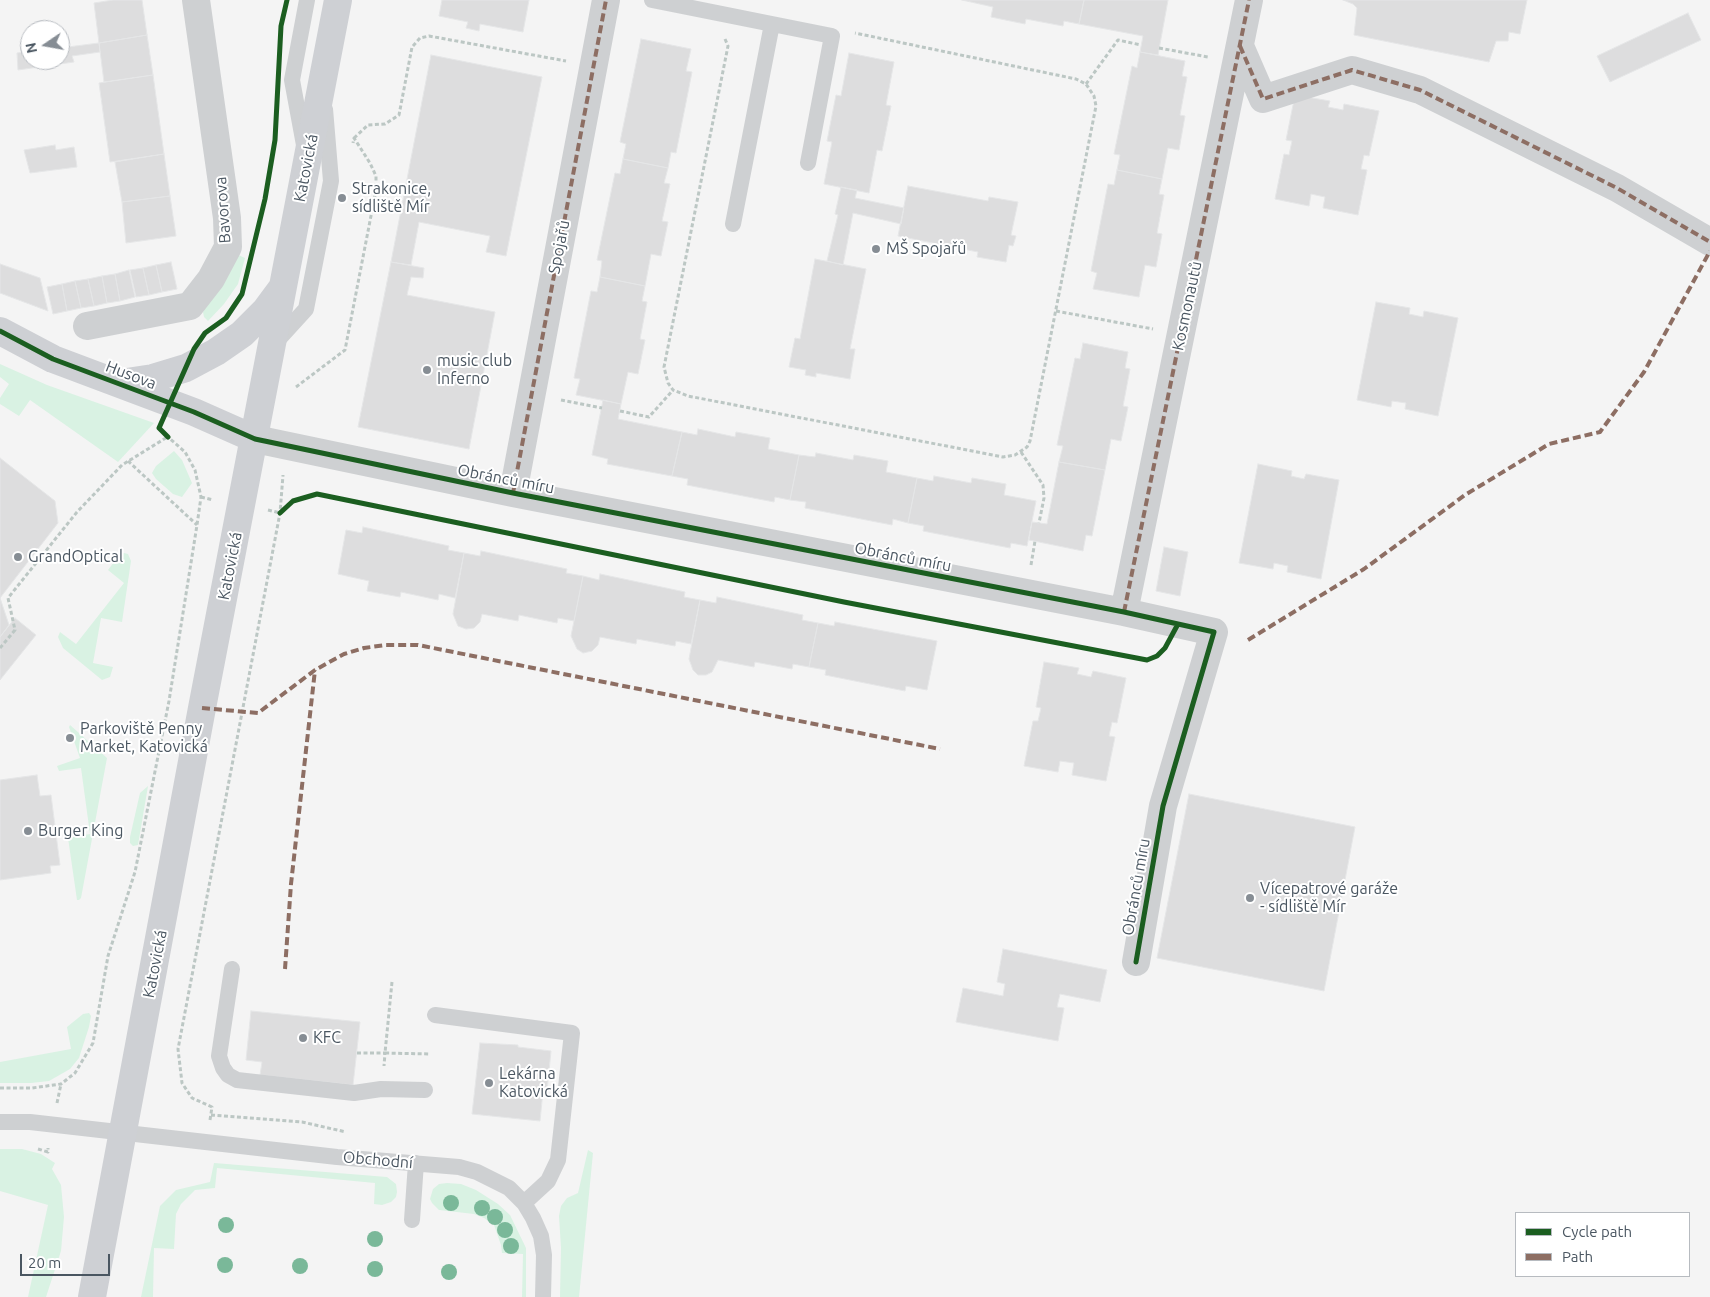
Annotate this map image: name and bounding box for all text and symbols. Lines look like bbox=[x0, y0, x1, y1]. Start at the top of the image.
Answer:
north arrow bbox=[20, 20, 70, 70]
text: N bbox=[22, 41, 40, 55]
street label: Katovická bbox=[290, 132, 322, 204]
street label: Bavorova bbox=[211, 176, 235, 244]
place label: Strakonice, sídliště Mír bbox=[352, 179, 431, 217]
marker: Strakonice, sídliště Mír bbox=[336, 192, 348, 204]
street label: Spojařů bbox=[544, 218, 574, 276]
place label: MŠ Spojařů bbox=[886, 239, 966, 259]
marker: MŠ Spojařů bbox=[870, 243, 882, 255]
street label: Kosmonautů bbox=[1168, 260, 1206, 352]
place label: music club Inferno bbox=[437, 351, 512, 389]
street label: Husova bbox=[103, 357, 159, 393]
marker: music club Inferno bbox=[421, 364, 433, 376]
street label: Obránců míru bbox=[456, 460, 556, 498]
street label: Katovická bbox=[214, 530, 246, 602]
street label: Obránců míru bbox=[853, 538, 953, 576]
place label: GrandOptical bbox=[28, 547, 123, 567]
marker: GrandOptical bbox=[12, 551, 24, 563]
place label: Parkoviště Penny Market, Katovická bbox=[80, 719, 208, 757]
marker: Parkoviště Penny Market, Katovická bbox=[64, 732, 76, 744]
place label: Burger King bbox=[38, 821, 123, 841]
marker: Burger King bbox=[22, 825, 34, 837]
street label: Obránců míru bbox=[1118, 837, 1154, 937]
place label: Vícepatrové garáže - sídliště Mír bbox=[1260, 879, 1398, 917]
marker: Vícepatrové garáže - sídliště Mír bbox=[1244, 892, 1256, 904]
street label: Katovická bbox=[139, 928, 171, 1000]
place label: KFC bbox=[313, 1028, 341, 1048]
marker: KFC bbox=[297, 1032, 309, 1044]
place label: Lekárna Katovická bbox=[499, 1064, 568, 1102]
marker: Lekárna Katovická bbox=[483, 1077, 495, 1089]
street label: Obchodní bbox=[342, 1147, 414, 1173]
legend bbox=[1515, 1212, 1690, 1277]
text: Cycle path bbox=[1562, 1223, 1632, 1240]
scale bar bbox=[22, 1244, 112, 1276]
text: Path bbox=[1562, 1248, 1593, 1265]
text: 20 m bbox=[28, 1254, 61, 1271]

